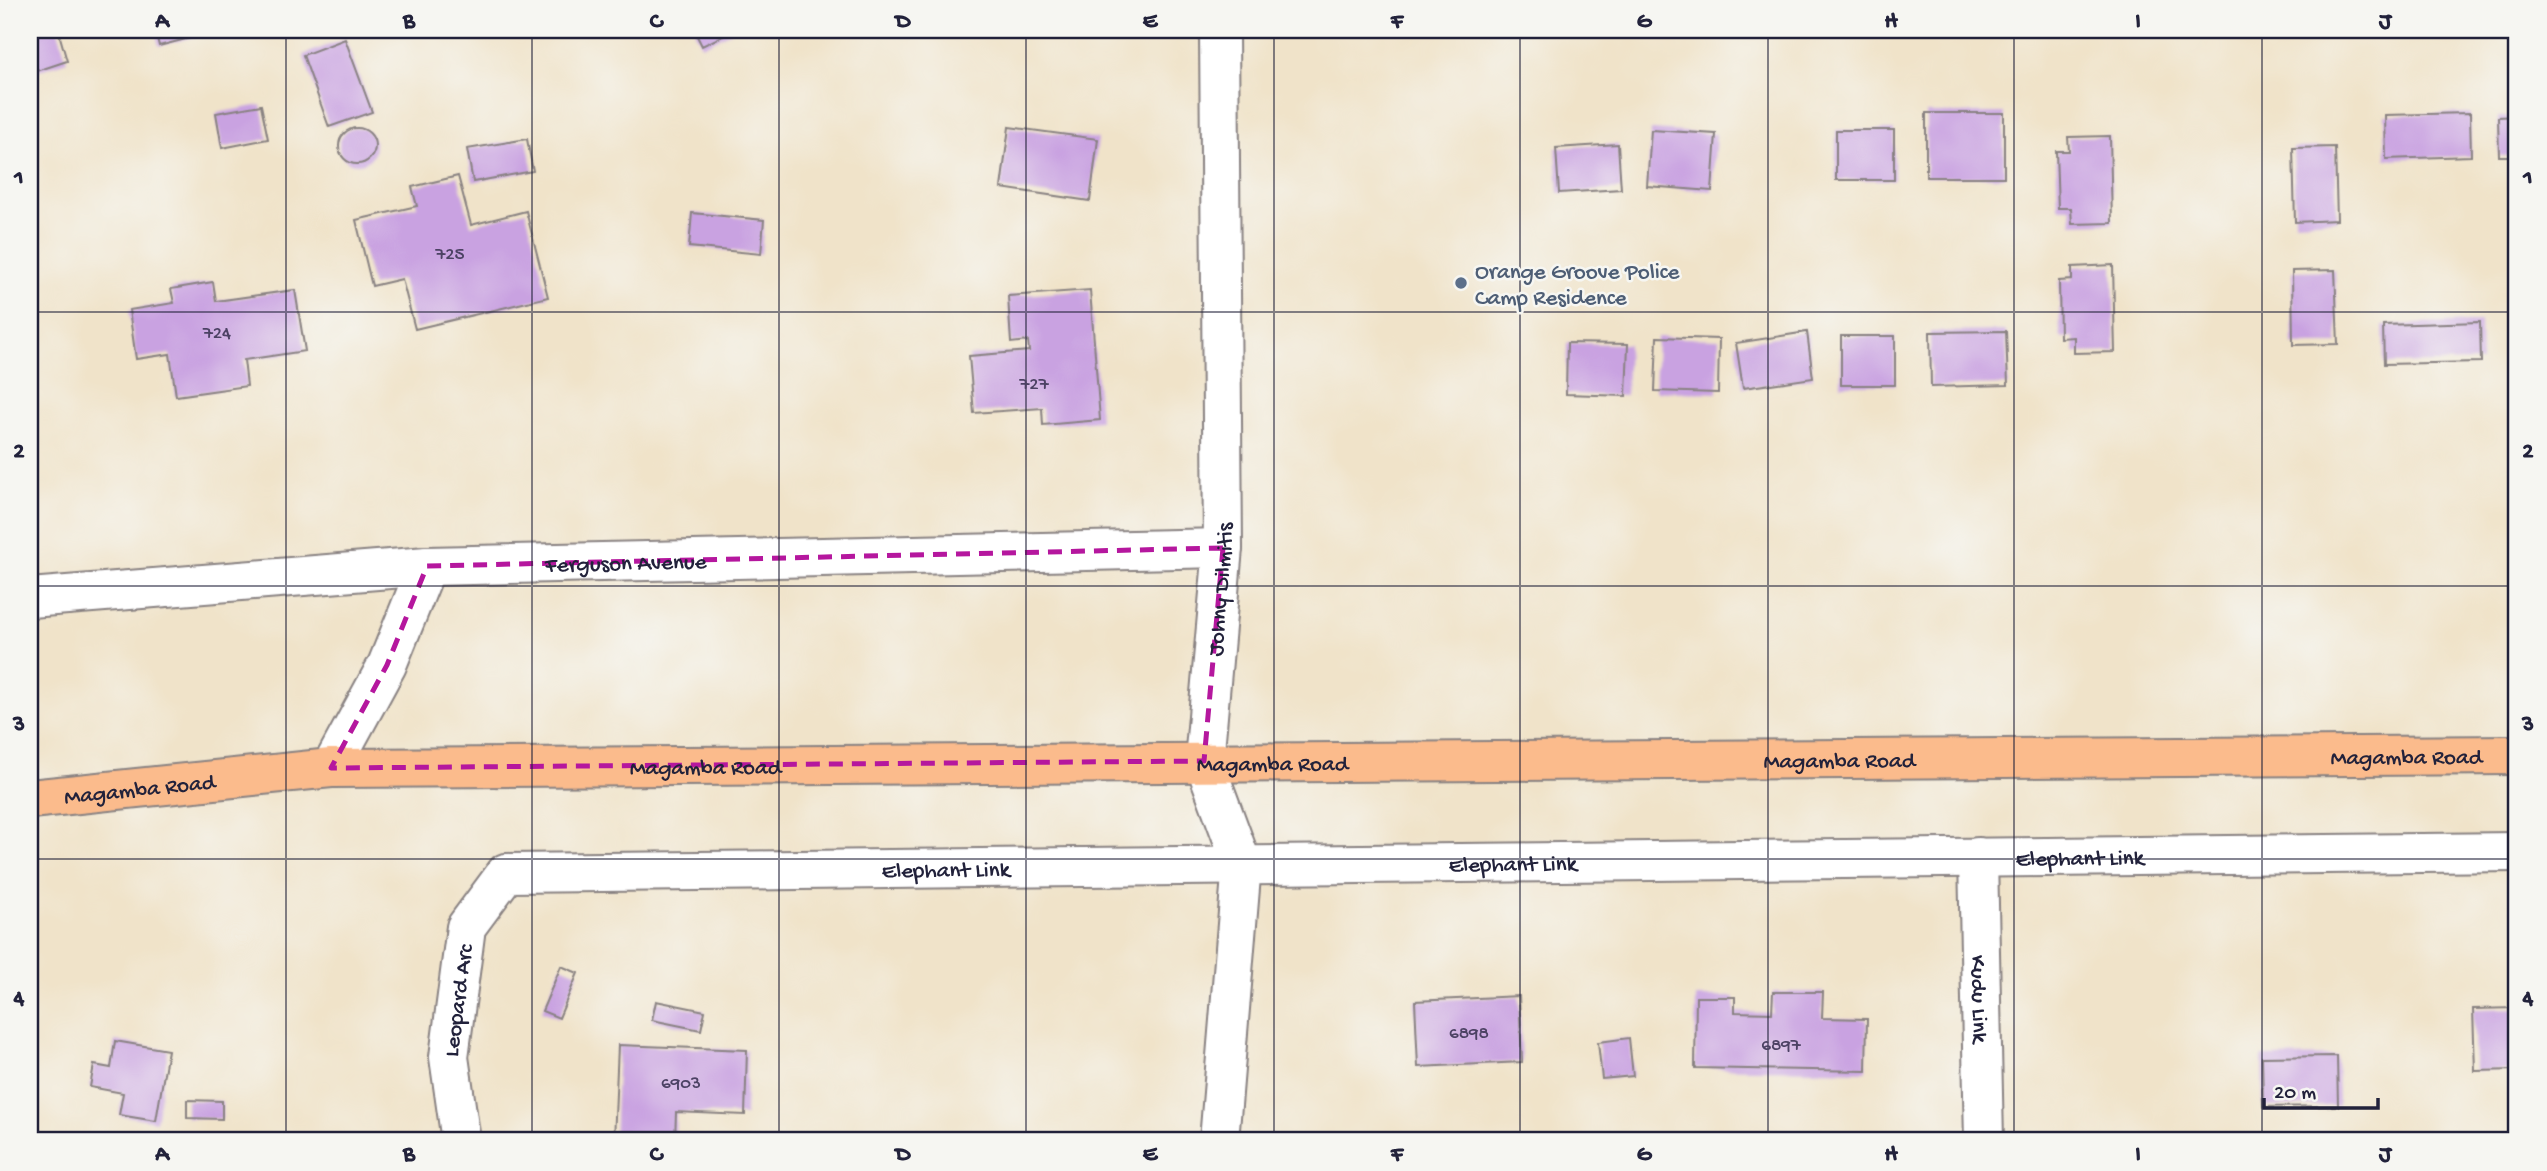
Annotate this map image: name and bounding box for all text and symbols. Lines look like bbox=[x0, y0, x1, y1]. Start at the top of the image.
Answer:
text: A bbox=[154, 9, 170, 36]
text: B bbox=[402, 9, 416, 36]
text: C bbox=[650, 9, 665, 36]
text: D bbox=[894, 9, 912, 36]
text: E bbox=[1143, 9, 1159, 36]
text: F bbox=[1390, 9, 1405, 36]
text: G bbox=[1637, 9, 1653, 36]
text: H bbox=[1884, 9, 1898, 36]
text: I bbox=[2135, 9, 2141, 36]
text: J bbox=[2378, 9, 2393, 36]
text: 1 bbox=[13, 165, 24, 192]
text: 1 bbox=[2522, 165, 2533, 192]
house number: 725 bbox=[434, 244, 465, 267]
place label: Orange Groove Police Camp Residence bbox=[1475, 260, 1681, 313]
marker: Orange Groove Police Camp Residence bbox=[1453, 275, 1469, 291]
house number: 724 bbox=[202, 323, 231, 346]
house number: 727 bbox=[1018, 374, 1050, 397]
text: 2 bbox=[13, 439, 25, 466]
text: 2 bbox=[2522, 439, 2534, 466]
street label: Johny Dilmitis bbox=[1203, 522, 1240, 657]
street label: Ferguson Avenue bbox=[544, 550, 708, 580]
text: 3 bbox=[12, 712, 25, 739]
text: 3 bbox=[2521, 712, 2534, 739]
street label: Magamba Road bbox=[2331, 745, 2484, 773]
street label: Magamba Road bbox=[1764, 749, 1917, 776]
street label: Magamba Road bbox=[1197, 752, 1350, 780]
street label: Magamba Road bbox=[630, 755, 783, 783]
street label: Magamba Road bbox=[63, 770, 218, 812]
street label: Elephant Link bbox=[2016, 846, 2147, 874]
street label: Elephant Link bbox=[1449, 852, 1580, 880]
street label: Elephant Link bbox=[882, 858, 1013, 886]
street label: Leopard Arc bbox=[439, 942, 481, 1059]
street label: Kudu Link bbox=[1963, 955, 1992, 1046]
text: 4 bbox=[13, 986, 25, 1013]
text: 4 bbox=[2522, 986, 2534, 1013]
house number: 6898 bbox=[1449, 1023, 1489, 1046]
house number: 6897 bbox=[1761, 1035, 1802, 1058]
scale bar bbox=[2264, 1066, 2377, 1110]
house number: 6903 bbox=[661, 1073, 701, 1096]
text: 20 m bbox=[2274, 1082, 2316, 1107]
text: A bbox=[154, 1142, 170, 1169]
text: B bbox=[402, 1142, 416, 1169]
text: C bbox=[650, 1142, 665, 1169]
text: D bbox=[894, 1142, 912, 1169]
text: E bbox=[1143, 1142, 1159, 1169]
text: F bbox=[1390, 1142, 1405, 1169]
text: G bbox=[1637, 1142, 1653, 1169]
text: H bbox=[1884, 1142, 1898, 1169]
text: I bbox=[2135, 1142, 2141, 1169]
text: J bbox=[2378, 1142, 2393, 1169]

